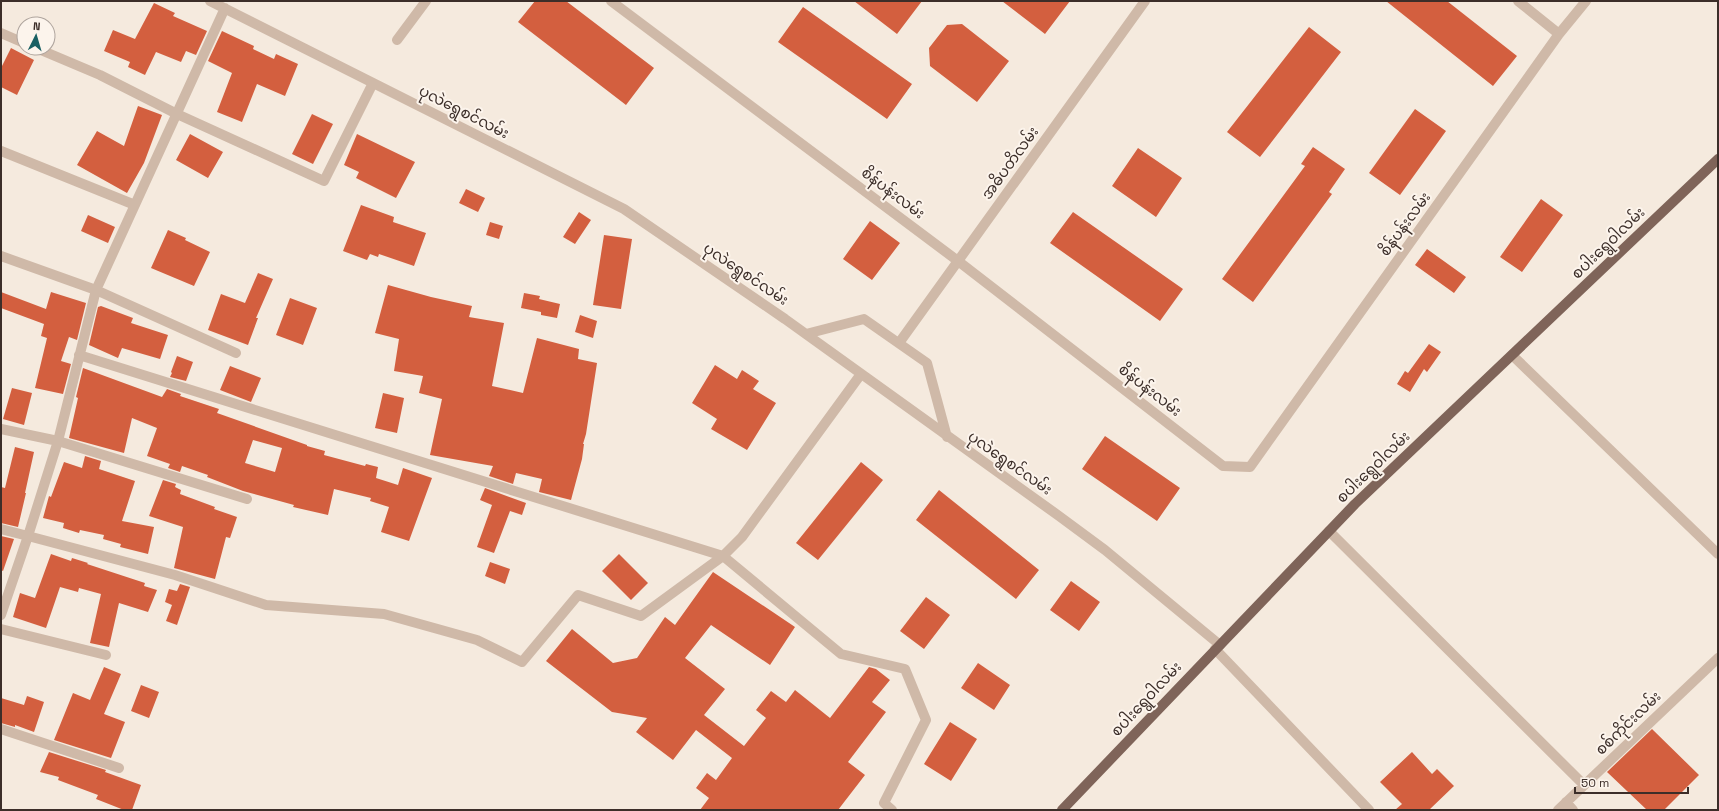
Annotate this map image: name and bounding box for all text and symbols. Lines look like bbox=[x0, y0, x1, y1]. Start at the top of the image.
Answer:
north arrow bbox=[16, 16, 56, 56]
text: N bbox=[33, 19, 41, 33]
street label: ပုလဲရွေစင်လမ်း bbox=[415, 81, 513, 145]
street label: အဓိပတိလမ်း bbox=[977, 123, 1042, 203]
street label: စိန်ပန်းလမ်း bbox=[856, 163, 929, 225]
street label: စိန်ပန်းလမ်း bbox=[1375, 188, 1437, 261]
street label: စပါးရွေဝါလမ်း bbox=[1567, 203, 1651, 285]
street label: ပုလဲရွေစင်လမ်း bbox=[698, 238, 793, 312]
street label: စိန်ပန်းလမ်း bbox=[1113, 359, 1186, 422]
street label: ပုလဲရွေစင်လမ်း bbox=[963, 426, 1056, 501]
street label: စပါးရွေဝါလမ်း bbox=[1332, 427, 1416, 509]
street label: စပါးရွေဝါလမ်း bbox=[1106, 657, 1187, 742]
street label: စစ်ကိုင်းလမ်း bbox=[1591, 687, 1667, 761]
scale bar bbox=[1575, 769, 1688, 795]
text: 50 m bbox=[1581, 775, 1609, 791]

